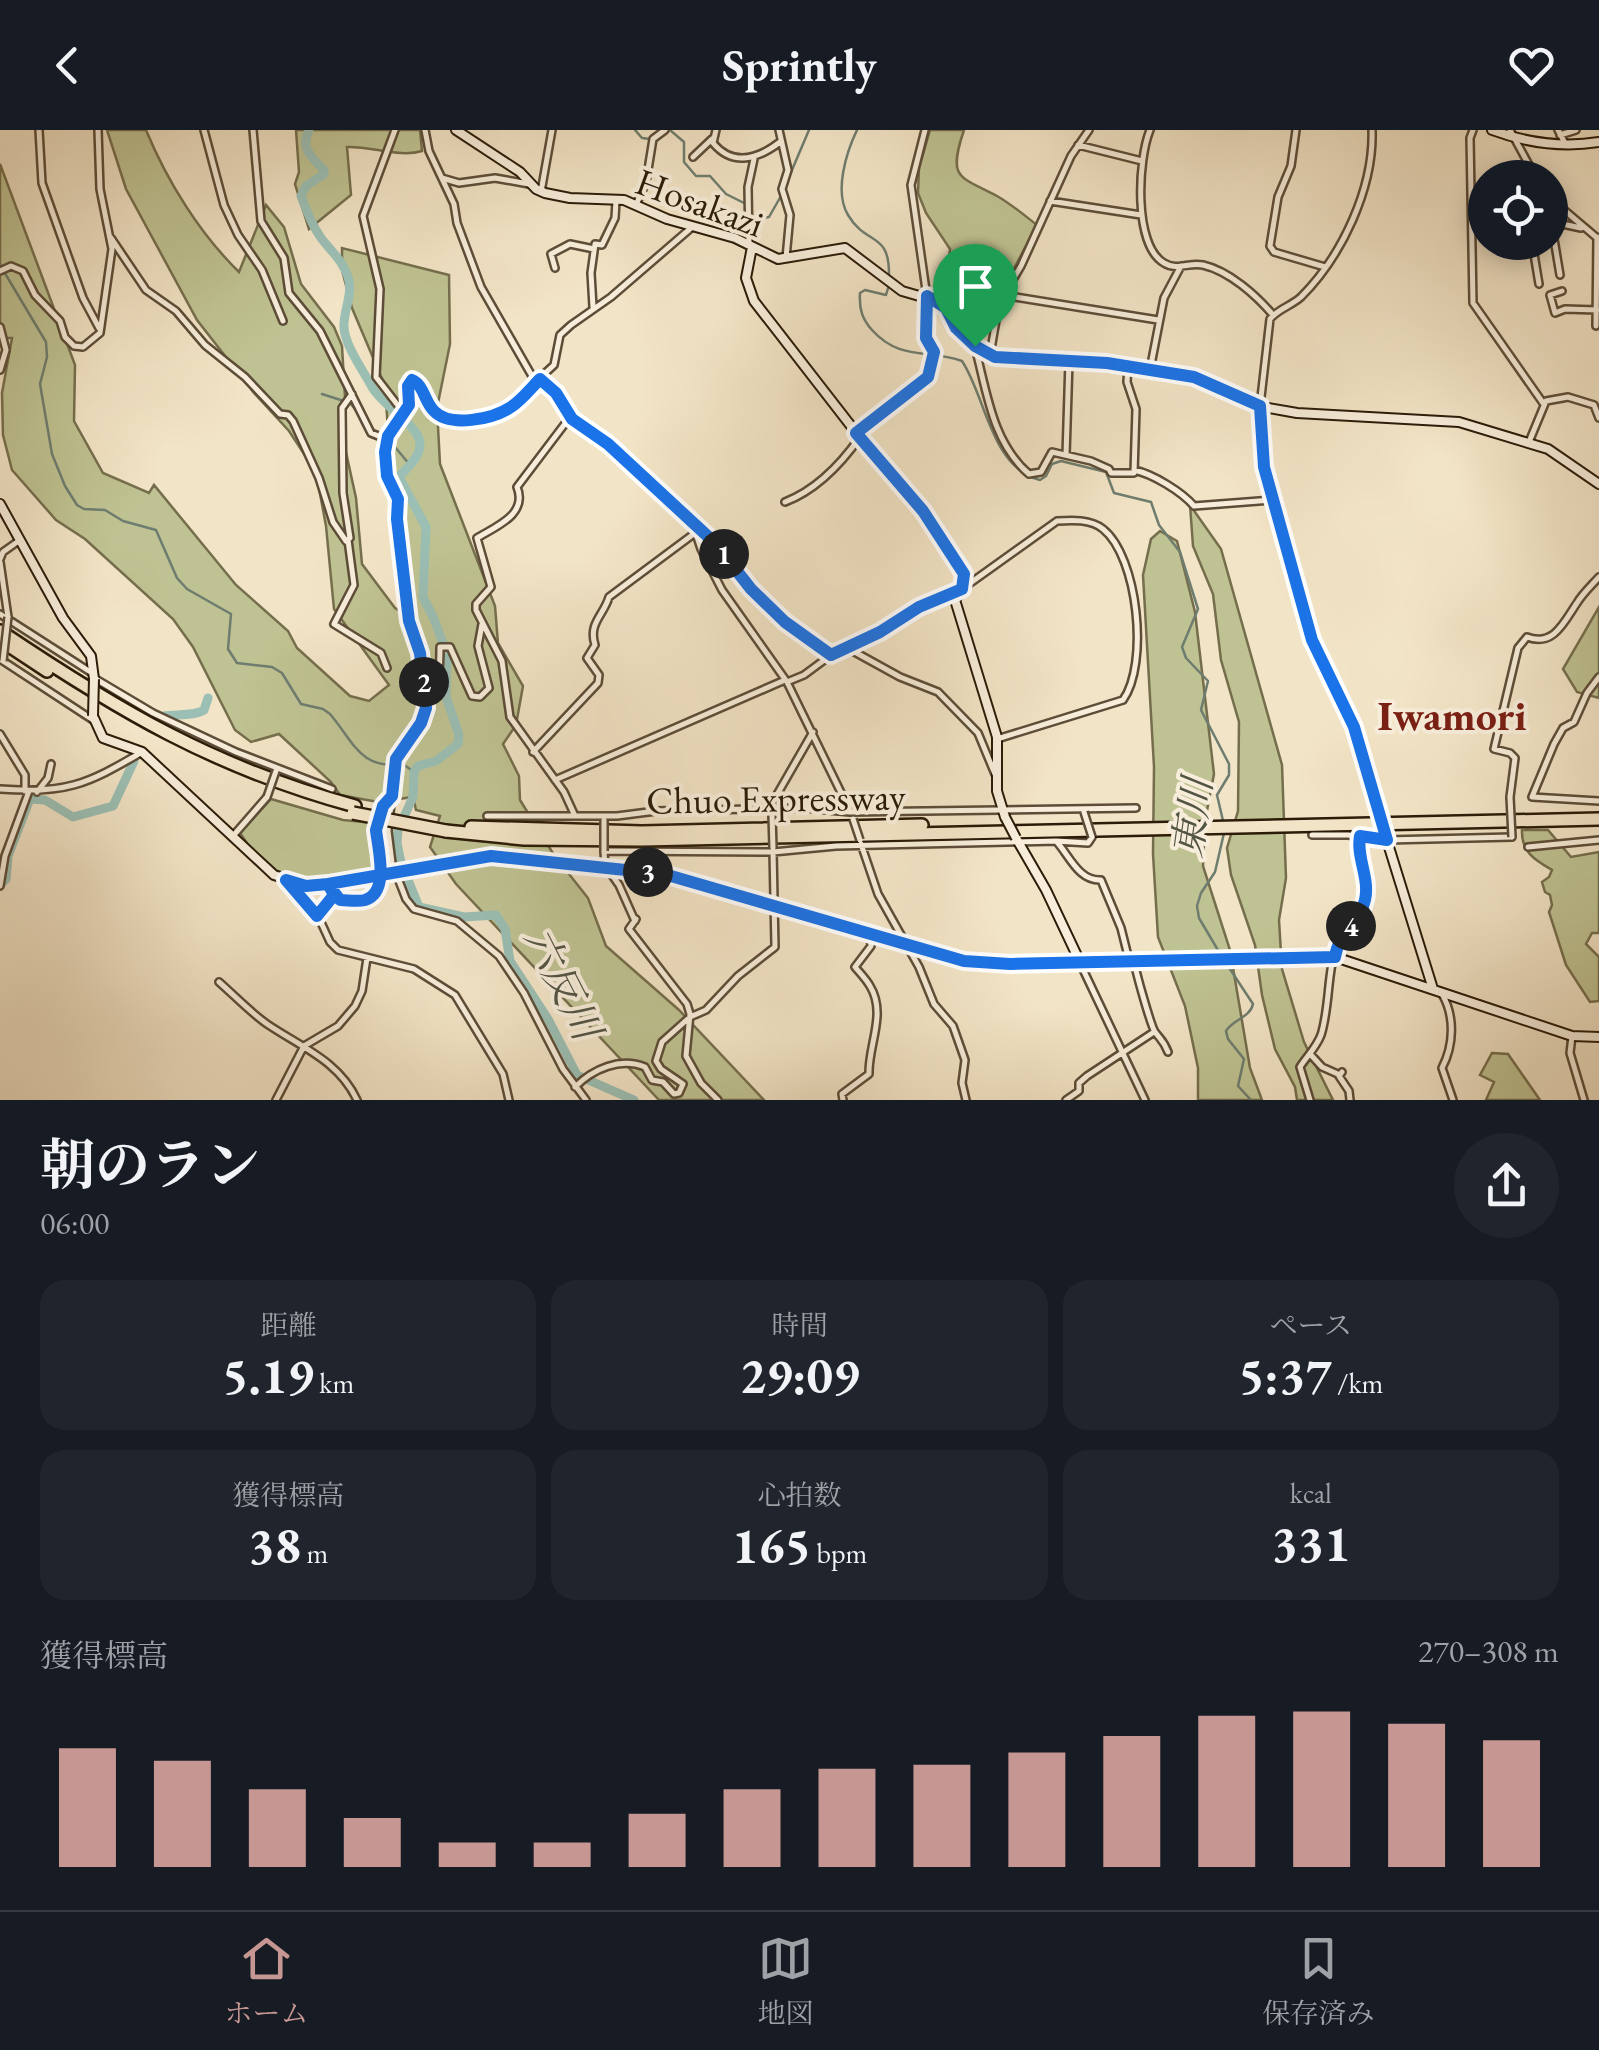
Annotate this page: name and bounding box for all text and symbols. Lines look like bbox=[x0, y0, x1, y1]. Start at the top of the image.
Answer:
text: Sprintly bbox=[722, 36, 877, 94]
icon: back bbox=[40, 38, 95, 93]
icon: heart bbox=[1504, 38, 1559, 93]
street label: Hosakazi bbox=[629, 156, 771, 248]
map controls bbox=[1468, 160, 1568, 260]
button: locate bbox=[1468, 160, 1568, 260]
pin bbox=[933, 244, 1018, 347]
icon: arrive bbox=[948, 259, 1003, 314]
pin: 1 bbox=[699, 529, 749, 579]
text: 1 bbox=[717, 536, 731, 572]
pin: 2 bbox=[399, 657, 449, 707]
text: 2 bbox=[417, 664, 431, 700]
district label: Iwamori bbox=[1377, 688, 1527, 743]
street label: Chuo Expressway bbox=[646, 771, 906, 825]
water label: 東川 bbox=[1161, 771, 1224, 861]
pin: 3 bbox=[623, 847, 673, 897]
text: 3 bbox=[641, 854, 655, 890]
pin: 4 bbox=[1326, 901, 1376, 951]
text: 4 bbox=[1344, 908, 1358, 944]
water label: 六反川 bbox=[513, 918, 615, 1052]
text: 朝のラン bbox=[40, 1129, 260, 1200]
button: share bbox=[1454, 1133, 1559, 1238]
text: 06:00 bbox=[40, 1202, 109, 1244]
text: 距離 bbox=[260, 1307, 316, 1343]
text: 時間 bbox=[771, 1307, 828, 1343]
text: ペース bbox=[1270, 1307, 1352, 1343]
text: 5.19 bbox=[222, 1343, 314, 1408]
text: 29:09 bbox=[740, 1343, 859, 1408]
text: 5:37 bbox=[1238, 1343, 1332, 1408]
text: km bbox=[314, 1365, 354, 1401]
text: /km bbox=[1332, 1365, 1383, 1401]
text: kcal bbox=[1290, 1475, 1332, 1511]
text: 獲得標高 bbox=[232, 1477, 344, 1513]
text: 心拍数 bbox=[757, 1477, 842, 1513]
text: 331 bbox=[1271, 1511, 1351, 1576]
text: 38 bbox=[248, 1513, 301, 1578]
text: 165 bbox=[732, 1513, 811, 1578]
text: m bbox=[301, 1535, 328, 1571]
text: bpm bbox=[811, 1535, 867, 1571]
text: 270–308 m bbox=[1418, 1630, 1559, 1672]
text: 獲得標高 bbox=[40, 1635, 168, 1677]
tab: ホーム bbox=[224, 1931, 309, 2031]
tab: 地図 bbox=[757, 1931, 814, 2031]
tab: 保存済み bbox=[1262, 1931, 1375, 2031]

